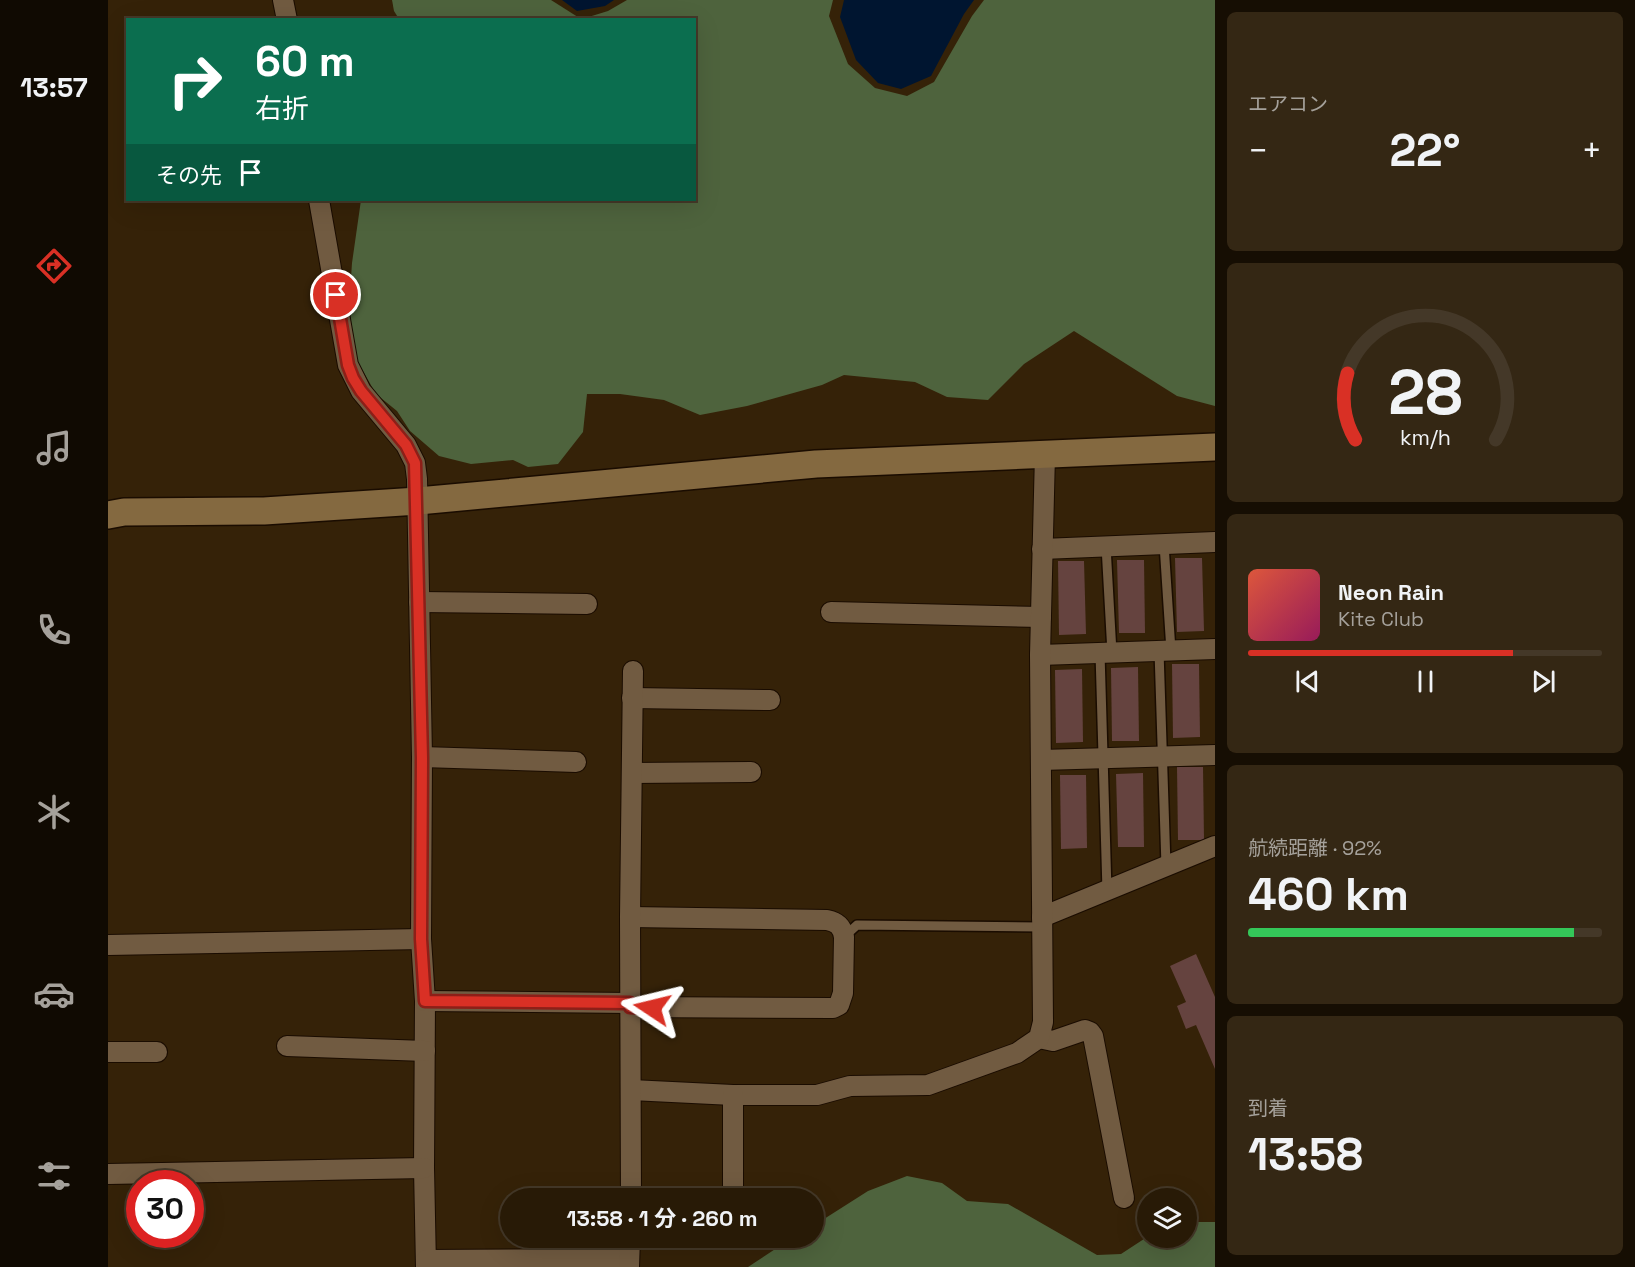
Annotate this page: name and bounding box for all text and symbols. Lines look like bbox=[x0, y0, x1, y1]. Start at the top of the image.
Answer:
text: 60 m bbox=[255, 35, 355, 88]
icon: right bbox=[156, 42, 234, 120]
text: 13:57 bbox=[20, 70, 88, 105]
text: 右折 bbox=[255, 91, 309, 126]
text: エアコン bbox=[1248, 91, 1328, 117]
text: 22° bbox=[1389, 122, 1461, 179]
text: − bbox=[1248, 130, 1268, 172]
text: + bbox=[1582, 130, 1602, 172]
icon: arrive bbox=[234, 156, 267, 189]
text: その先 bbox=[156, 161, 222, 189]
icon: directions bbox=[33, 245, 75, 287]
pin bbox=[310, 269, 361, 320]
icon: arrive bbox=[319, 278, 352, 311]
text: 28 bbox=[1388, 353, 1462, 432]
text: km/h bbox=[1399, 424, 1451, 451]
icon: music bbox=[33, 427, 75, 469]
text: Neon Rain bbox=[1338, 578, 1444, 606]
text: Kite Club bbox=[1338, 606, 1424, 632]
icon: phone bbox=[33, 609, 75, 651]
icon: previous bbox=[1291, 665, 1324, 698]
icon: pause bbox=[1409, 665, 1442, 698]
icon: next bbox=[1527, 665, 1560, 698]
icon: climate bbox=[33, 791, 75, 833]
text: 航続距離 · 92% bbox=[1248, 835, 1382, 861]
text: 460 km bbox=[1248, 866, 1409, 923]
icon: car bbox=[33, 973, 75, 1015]
position arrow bbox=[620, 976, 684, 1040]
text: 到着 bbox=[1248, 1095, 1288, 1121]
text: 13:58 bbox=[1248, 1126, 1363, 1183]
icon: filters bbox=[33, 1155, 75, 1197]
speed limit sign: 30 bbox=[126, 1170, 204, 1248]
map controls bbox=[1137, 1188, 1197, 1248]
button: layers bbox=[1137, 1188, 1197, 1248]
text: 13:58 · 1 分 · 260 m bbox=[566, 1204, 758, 1232]

